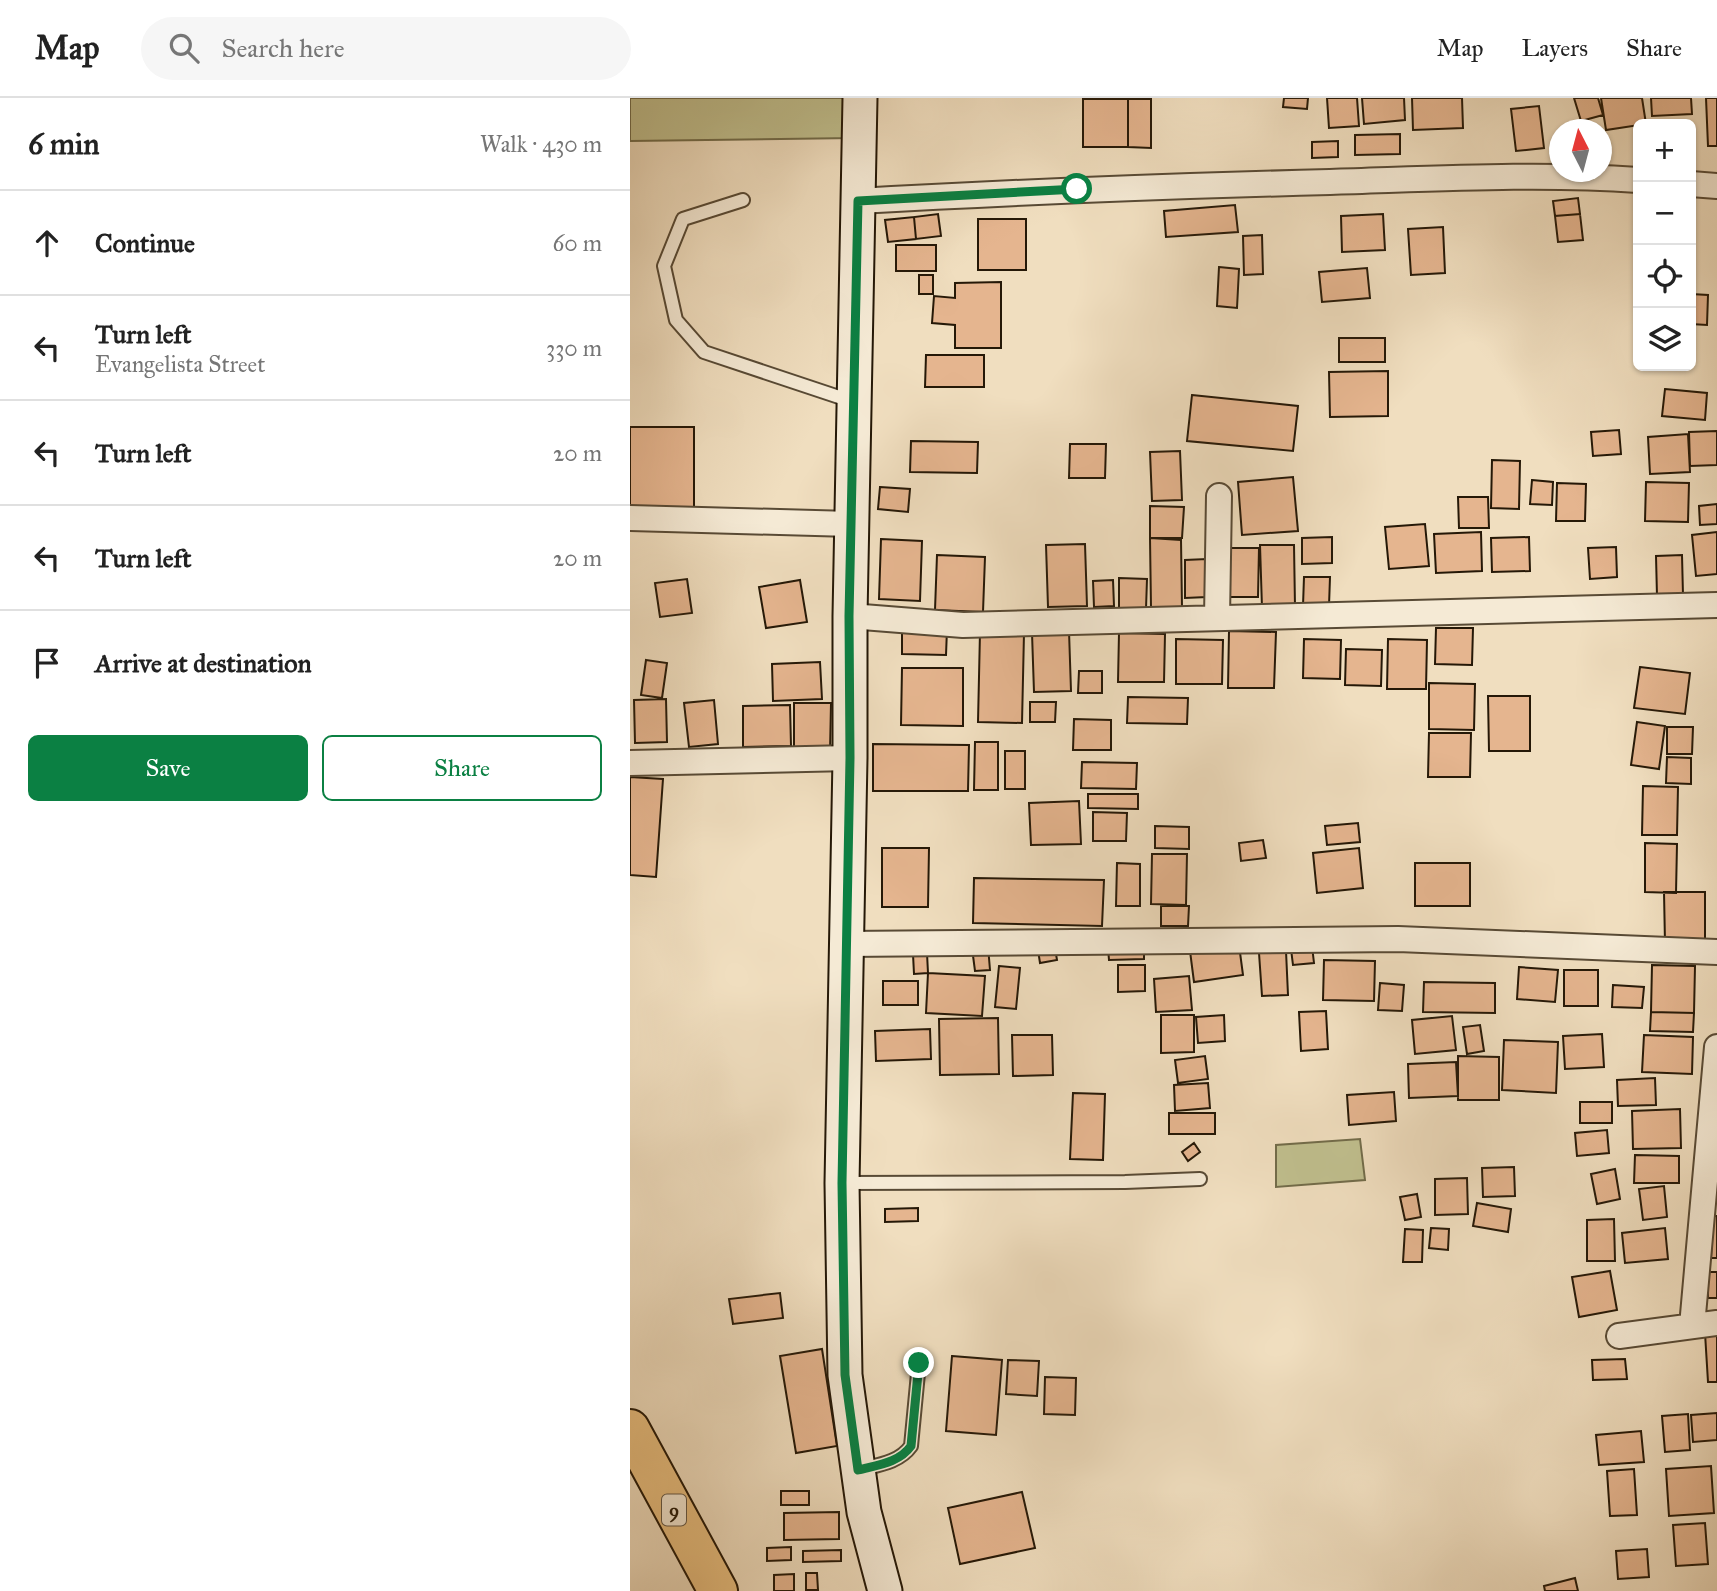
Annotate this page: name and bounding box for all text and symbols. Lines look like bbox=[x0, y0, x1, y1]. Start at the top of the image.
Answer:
search box bbox=[141, 17, 631, 80]
text: Map bbox=[35, 28, 99, 68]
icon: search bbox=[165, 29, 203, 67]
text: Search here bbox=[221, 32, 345, 64]
text: Map bbox=[1437, 33, 1484, 63]
text: Layers bbox=[1522, 33, 1588, 63]
text: Share bbox=[1626, 33, 1682, 63]
north arrow bbox=[1549, 119, 1612, 182]
map controls bbox=[1633, 119, 1696, 371]
button: + bbox=[1633, 119, 1696, 182]
text: 6 min bbox=[28, 126, 100, 162]
text: Walk · 430 m bbox=[480, 130, 602, 158]
route start bbox=[1061, 173, 1092, 204]
button: − bbox=[1633, 182, 1696, 245]
icon: ahead bbox=[28, 224, 66, 262]
text: Continue bbox=[95, 227, 195, 259]
text: 60 m bbox=[553, 229, 602, 257]
button: locate bbox=[1633, 245, 1696, 308]
button: layers bbox=[1633, 308, 1696, 371]
text: Turn left bbox=[95, 318, 191, 350]
icon: left bbox=[28, 329, 66, 367]
text: 330 m bbox=[546, 334, 602, 362]
text: Evangelista Street bbox=[95, 350, 265, 378]
icon: left bbox=[28, 434, 66, 472]
text: Turn left bbox=[95, 437, 191, 469]
text: 20 m bbox=[553, 439, 602, 467]
icon: left bbox=[28, 539, 66, 577]
text: Turn left bbox=[95, 542, 191, 574]
text: 20 m bbox=[553, 544, 602, 572]
icon: arrive bbox=[28, 644, 66, 682]
text: Arrive at destination bbox=[95, 647, 312, 679]
button: Save bbox=[28, 735, 308, 801]
button: Share bbox=[322, 735, 602, 801]
route end bbox=[903, 1347, 934, 1378]
road number: 9 bbox=[662, 1494, 686, 1526]

